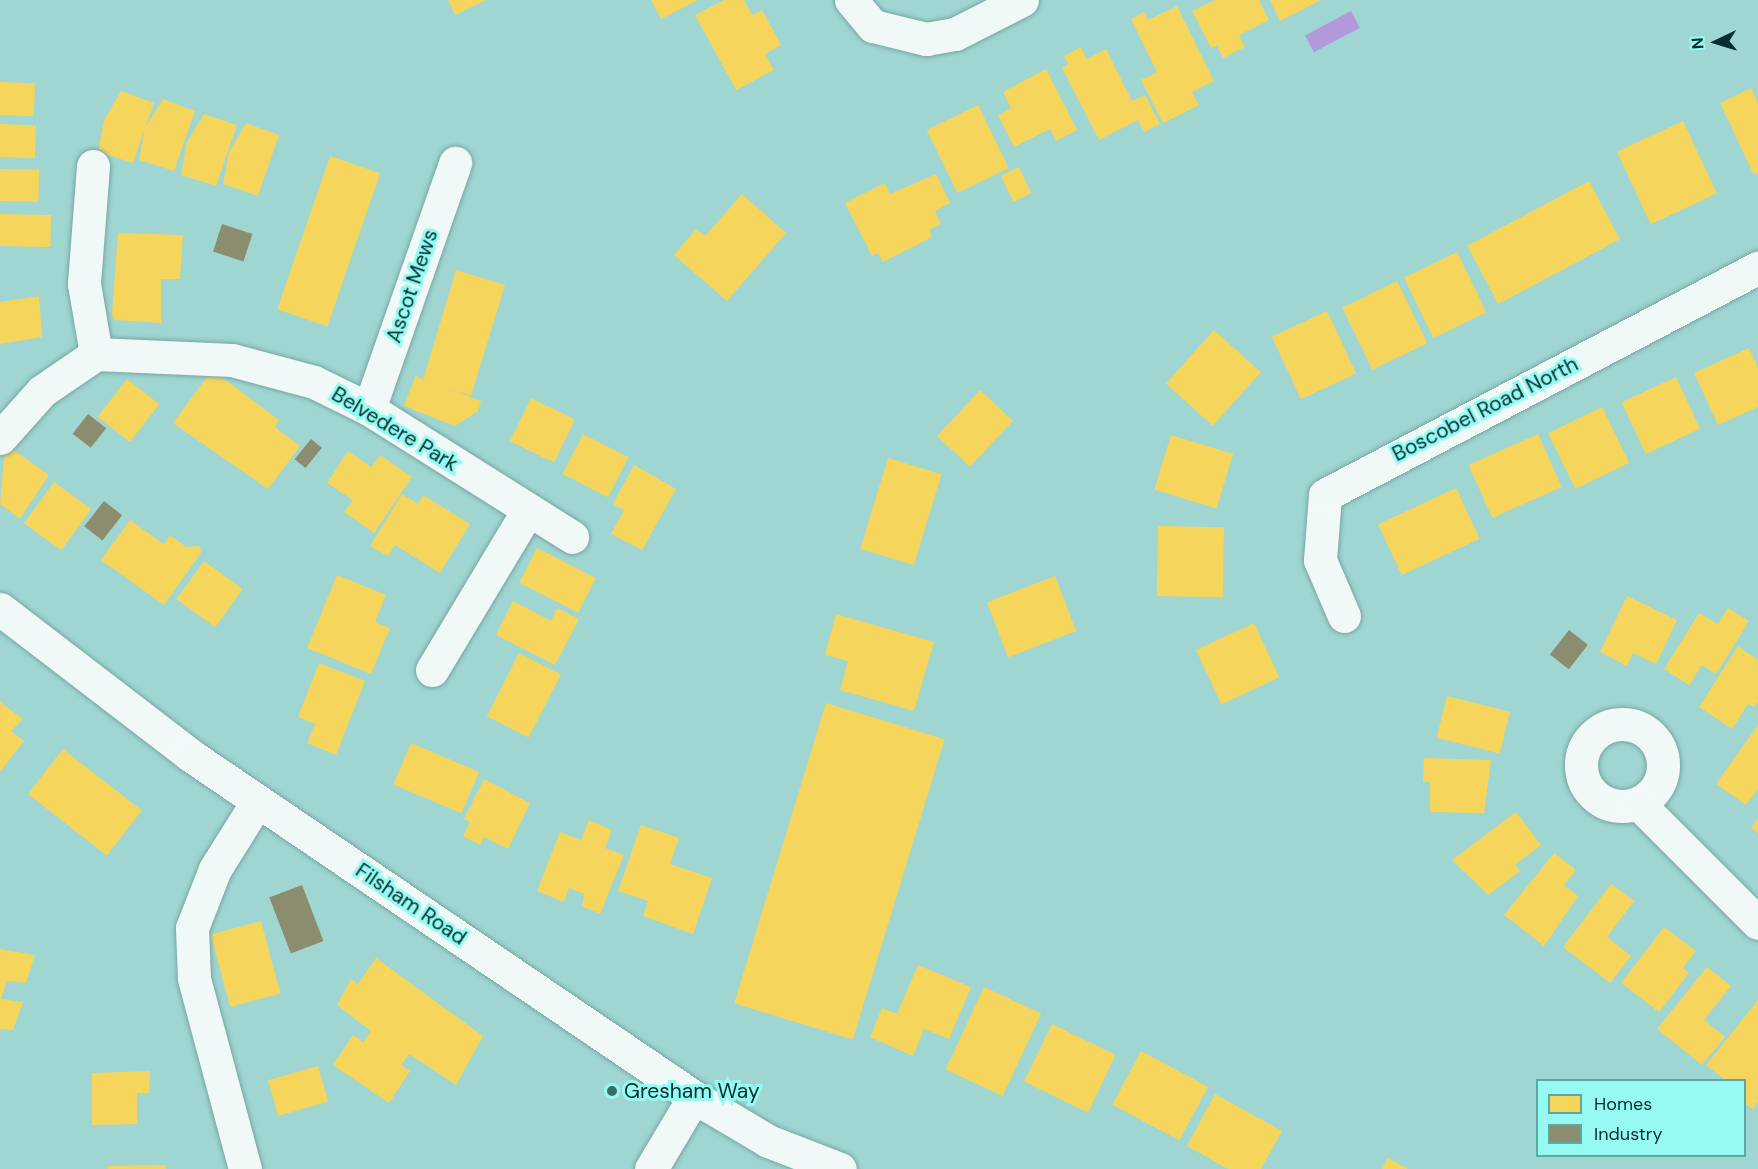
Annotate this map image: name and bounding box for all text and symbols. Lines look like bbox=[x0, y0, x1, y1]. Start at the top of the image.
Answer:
north arrow bbox=[1686, 12, 1746, 72]
text: N bbox=[1687, 37, 1708, 50]
street label: Ascot Mews bbox=[381, 226, 443, 346]
street label: Boscobel Road North bbox=[1388, 351, 1582, 467]
street label: Belvedere Park bbox=[327, 381, 463, 477]
street label: Filsham Road bbox=[351, 858, 471, 950]
place label: Gresham Way bbox=[624, 1078, 760, 1104]
legend bbox=[1536, 1079, 1746, 1157]
marker: Gresham Way bbox=[605, 1084, 619, 1098]
text: Homes bbox=[1594, 1092, 1652, 1116]
text: Industry bbox=[1594, 1122, 1663, 1146]

